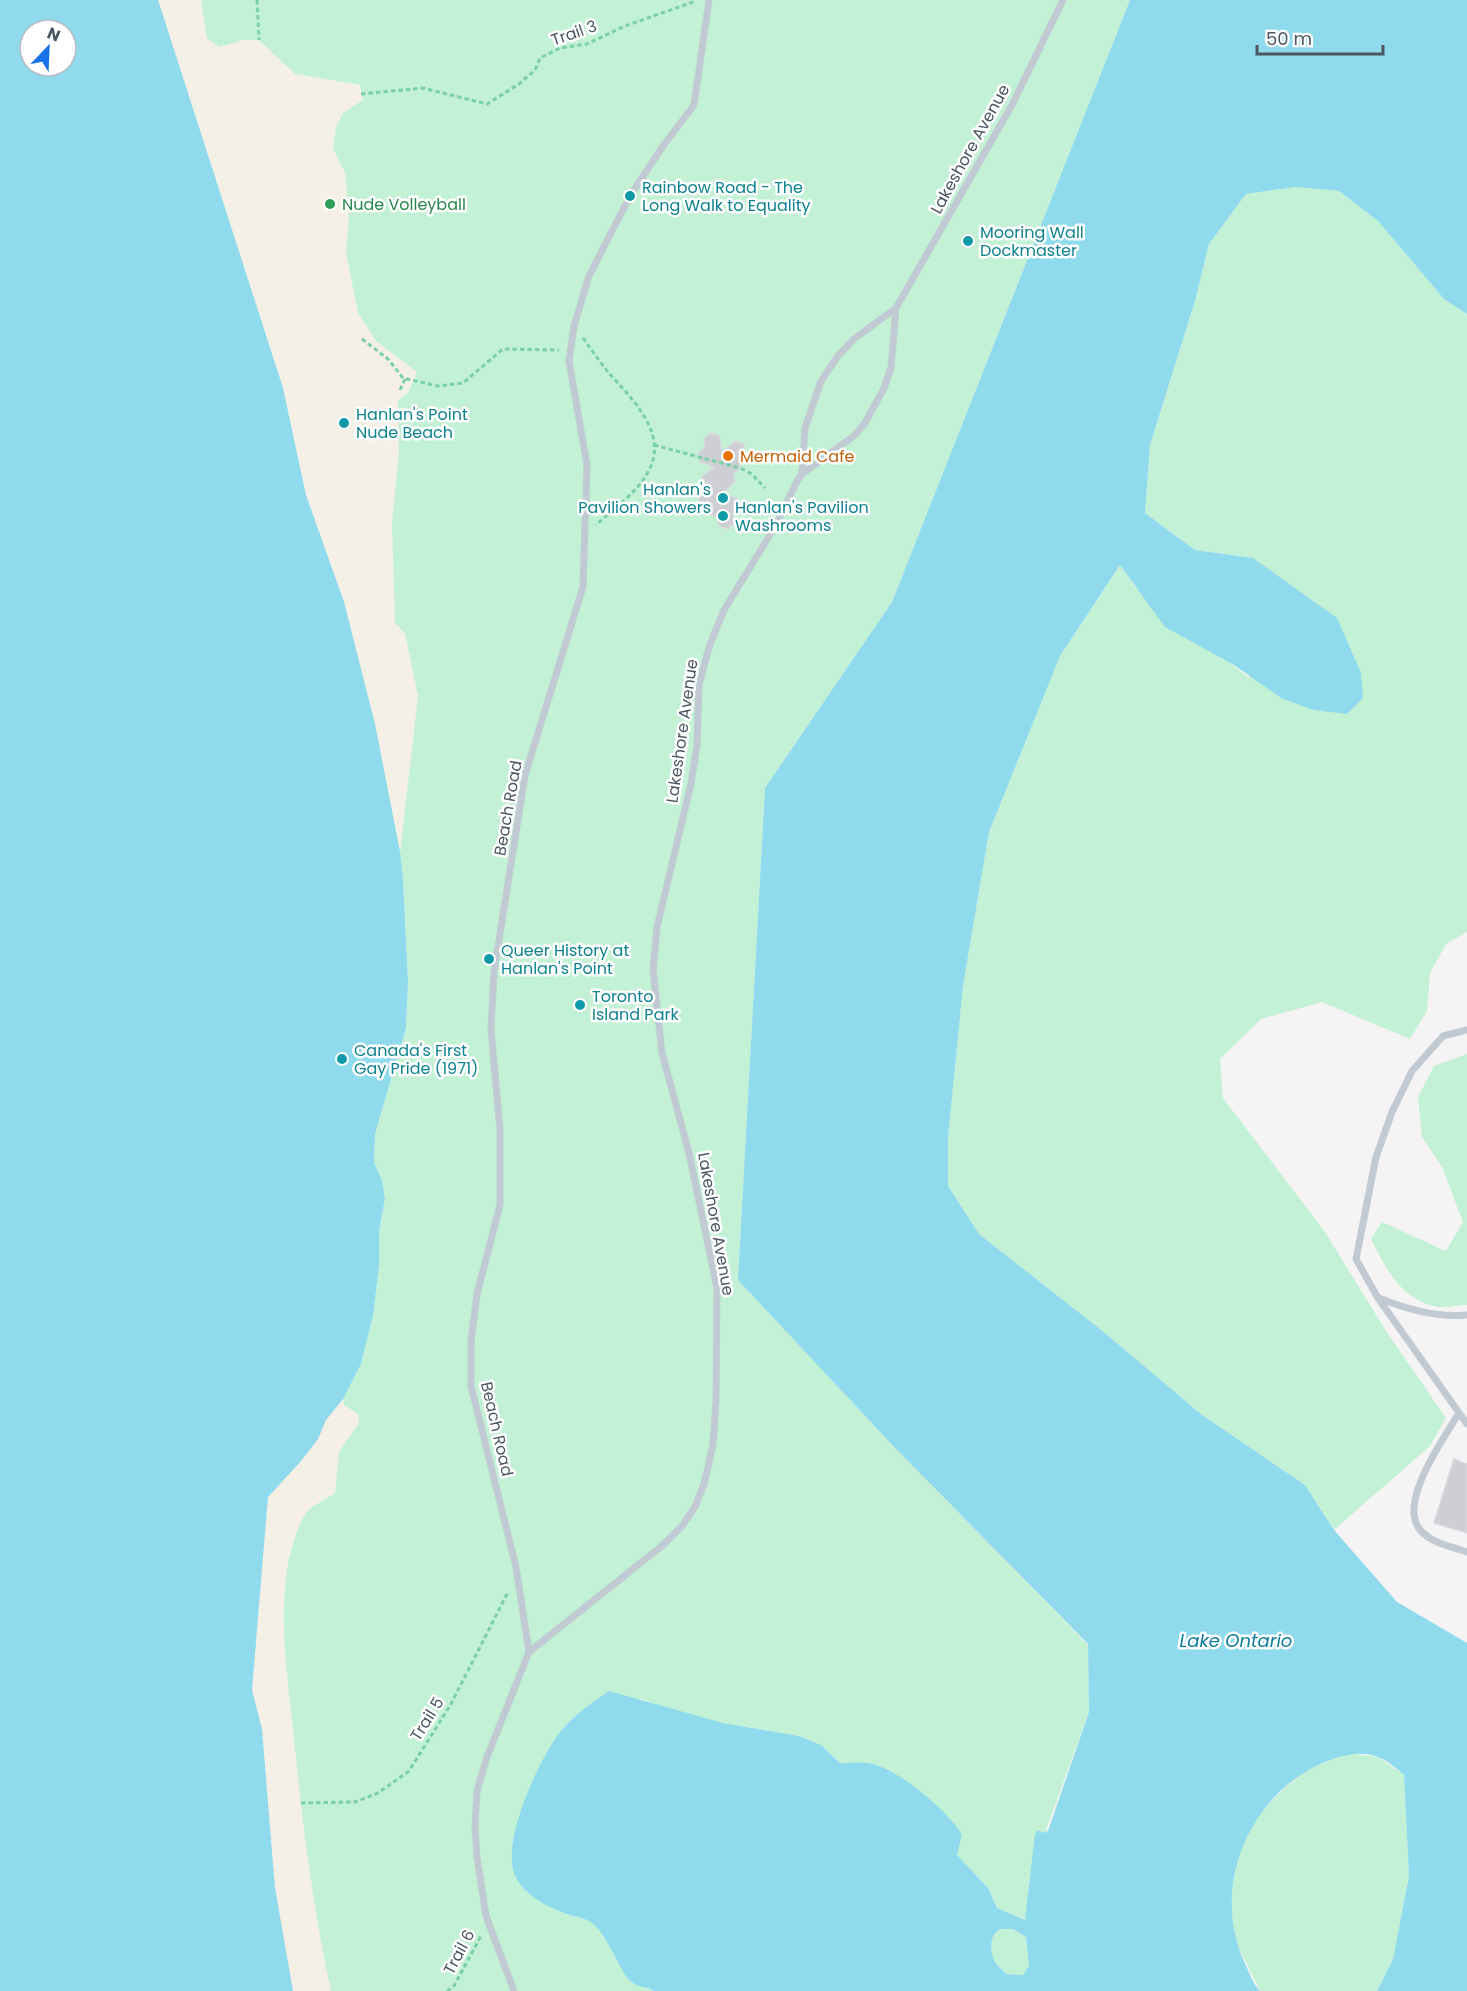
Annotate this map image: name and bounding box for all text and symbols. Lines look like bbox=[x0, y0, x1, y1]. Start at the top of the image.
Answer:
street label: Trail 3 bbox=[548, 14, 600, 52]
north arrow bbox=[18, 18, 78, 78]
scale bar bbox=[1257, 18, 1383, 56]
text: N bbox=[44, 22, 64, 48]
text: 50 m bbox=[1266, 26, 1312, 51]
street label: Lakeshore Avenue bbox=[925, 80, 1015, 218]
place label: Rainbow Road - The Long Walk to Equality bbox=[642, 176, 810, 217]
marker: Rainbow Road - The Long Walk to Equality bbox=[623, 189, 637, 203]
place label: Nude Volleyball bbox=[342, 193, 466, 216]
marker: Nude Volleyball bbox=[323, 197, 337, 211]
place label: Mooring Wall Dockmaster bbox=[980, 221, 1084, 262]
marker: Mooring Wall Dockmaster bbox=[961, 234, 975, 248]
place label: Hanlan's Point Nude Beach bbox=[356, 403, 468, 444]
marker: Hanlan's Point Nude Beach bbox=[337, 416, 351, 430]
place label: Mermaid Cafe bbox=[740, 445, 854, 468]
marker: Mermaid Cafe bbox=[721, 449, 735, 463]
place label: Hanlan's Pavilion Showers bbox=[578, 478, 711, 519]
marker: Hanlan's Pavilion Showers bbox=[716, 491, 730, 505]
place label: Hanlan's Pavilion Washrooms bbox=[735, 496, 869, 537]
marker: Hanlan's Pavilion Washrooms bbox=[716, 509, 730, 523]
street label: Lakeshore Avenue bbox=[661, 658, 703, 804]
street label: Beach Road bbox=[488, 759, 528, 857]
place label: Queer History at Hanlan's Point bbox=[501, 939, 629, 980]
marker: Queer History at Hanlan's Point bbox=[482, 952, 496, 966]
place label: Toronto Island Park bbox=[592, 985, 679, 1026]
marker: Toronto Island Park bbox=[573, 998, 587, 1012]
place label: Canada's First Gay Pride (1971) bbox=[354, 1039, 478, 1080]
marker: Canada's First Gay Pride (1971) bbox=[335, 1052, 349, 1066]
street label: Lakeshore Avenue bbox=[692, 1151, 740, 1297]
street label: Beach Road bbox=[475, 1379, 519, 1479]
water label: Lake Ontario bbox=[1180, 1628, 1292, 1653]
street label: Trail 5 bbox=[405, 1693, 449, 1745]
street label: Trail 6 bbox=[438, 1926, 480, 1978]

